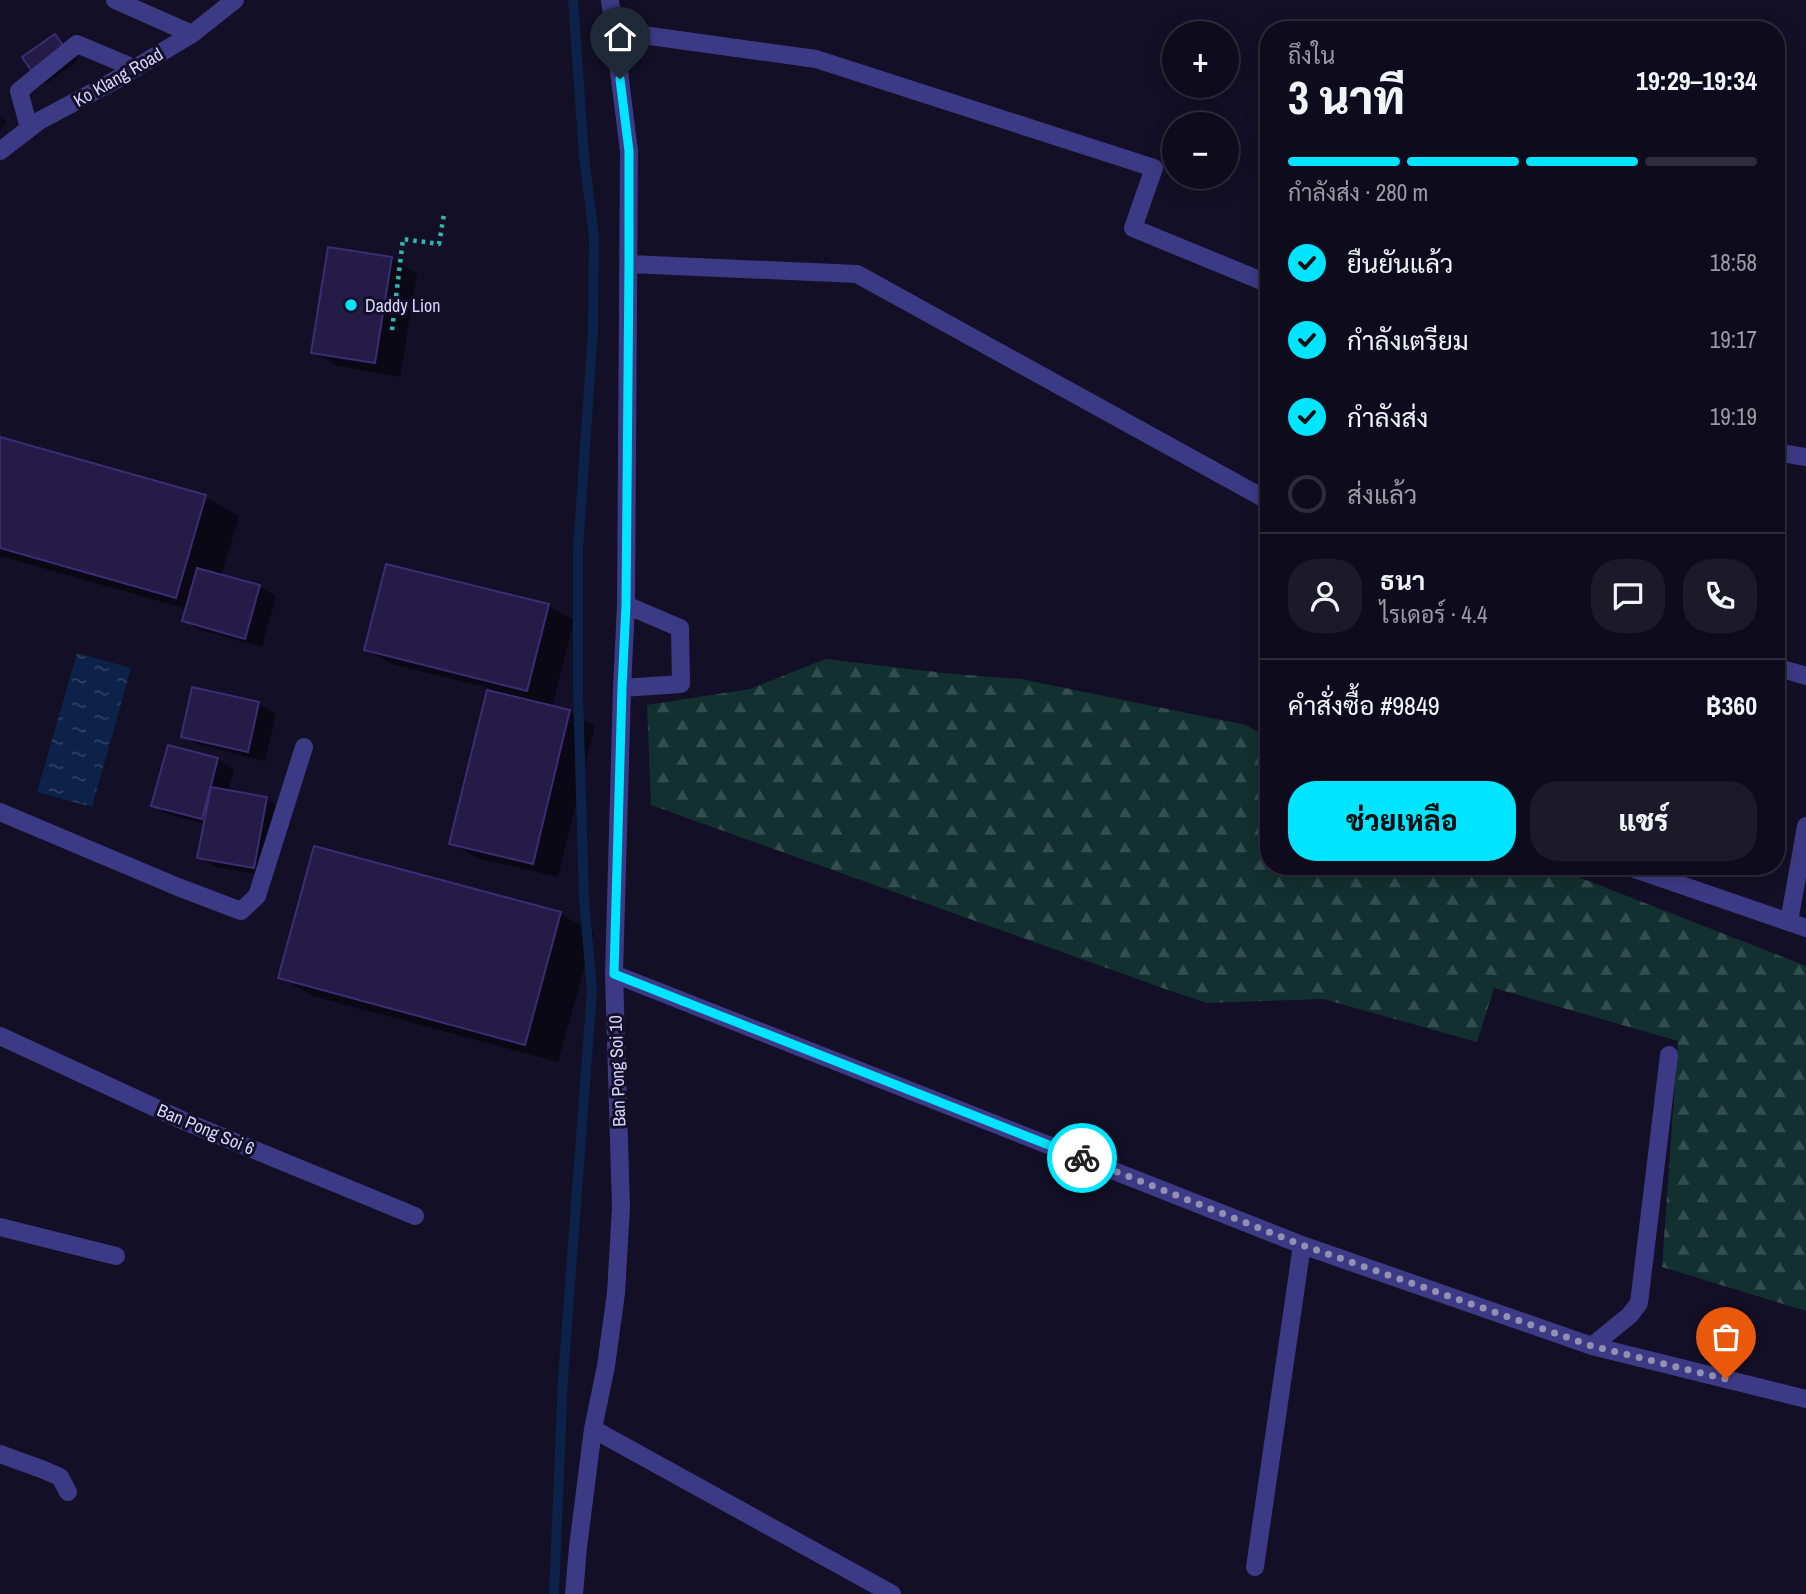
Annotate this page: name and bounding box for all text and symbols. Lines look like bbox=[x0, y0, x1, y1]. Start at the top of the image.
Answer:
pin bbox=[590, 7, 650, 79]
icon: home bbox=[601, 18, 639, 56]
map controls bbox=[1162, 21, 1239, 189]
button: + bbox=[1162, 21, 1239, 98]
text: ถึงใน bbox=[1288, 40, 1335, 71]
street label: Ko Klang Road bbox=[69, 41, 167, 113]
text: 19:29–19:34 bbox=[1636, 63, 1757, 98]
text: 3 นาที bbox=[1288, 66, 1405, 128]
button: − bbox=[1162, 112, 1239, 189]
text: กำลังส่ง · 280 m bbox=[1288, 177, 1428, 208]
icon: check bbox=[1288, 244, 1326, 282]
text: ยืนยันแล้ว bbox=[1347, 246, 1453, 281]
text: 18:58 bbox=[1710, 247, 1757, 278]
place label: Daddy Lion bbox=[365, 293, 441, 318]
marker: Daddy Lion bbox=[343, 297, 359, 313]
icon: check bbox=[1288, 321, 1326, 359]
text: กำลังเตรียม bbox=[1347, 323, 1469, 358]
text: 19:17 bbox=[1710, 324, 1757, 355]
icon: check bbox=[1288, 398, 1326, 436]
text: กำลังส่ง bbox=[1347, 400, 1428, 435]
text: 19:19 bbox=[1710, 401, 1757, 432]
text: ส่งแล้ว bbox=[1347, 477, 1417, 512]
button: person bbox=[1288, 559, 1362, 633]
button: chat bbox=[1591, 559, 1665, 633]
button: phone bbox=[1683, 559, 1757, 633]
text: ธนา bbox=[1380, 563, 1425, 598]
text: ไรเดอร์ · 4.4 bbox=[1380, 599, 1487, 630]
text: คำสั่งซื้อ #9849 bbox=[1288, 688, 1440, 723]
text: ฿360 bbox=[1706, 688, 1757, 723]
button: ช่วยเหลือ bbox=[1288, 781, 1516, 861]
button: แชร์ bbox=[1530, 781, 1757, 861]
street label: Ban Pong Soi 10 bbox=[603, 1015, 631, 1127]
street label: Ban Pong Soi 6 bbox=[154, 1097, 258, 1161]
courier bbox=[1047, 1123, 1117, 1193]
icon: bike bbox=[1063, 1139, 1101, 1177]
pin bbox=[1696, 1307, 1756, 1379]
icon: bag bbox=[1707, 1318, 1745, 1356]

